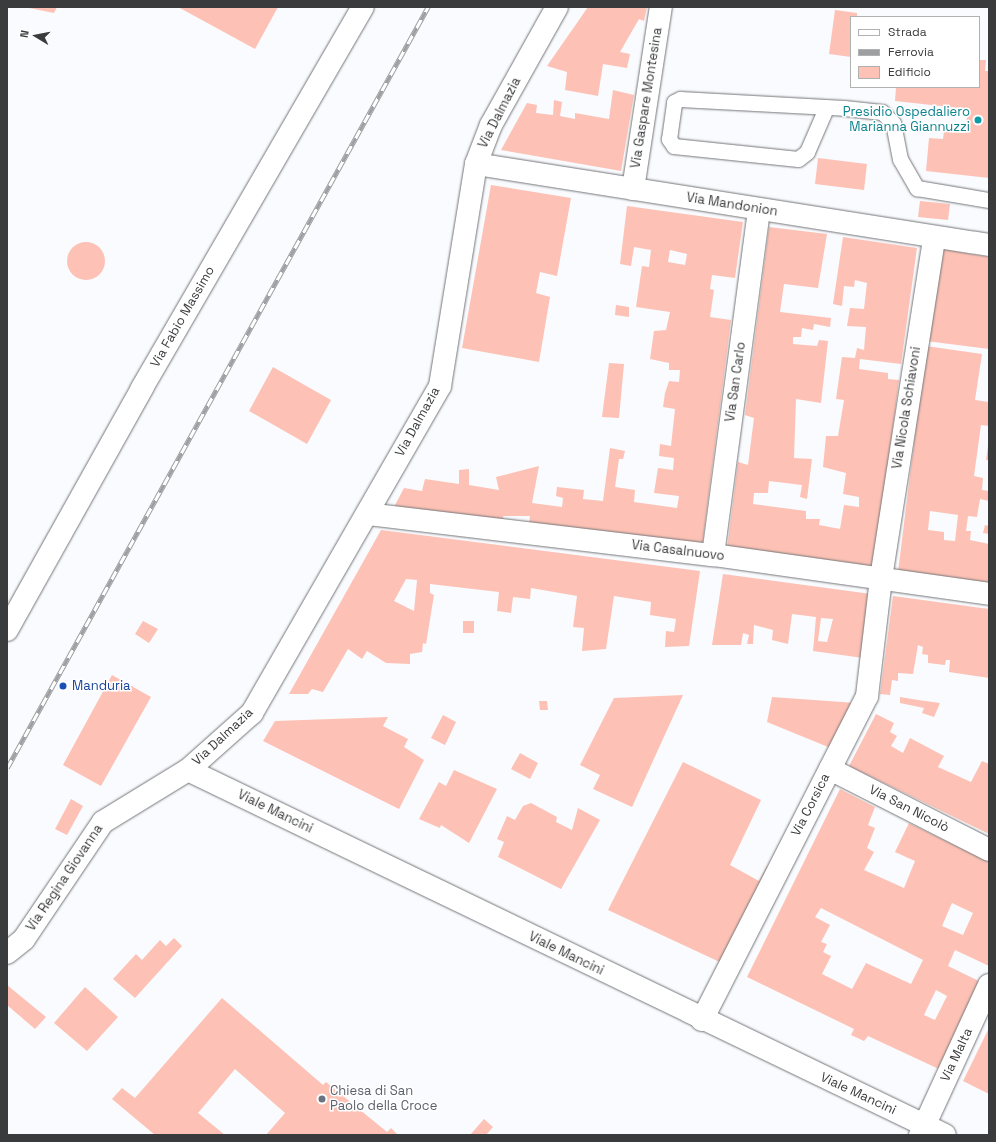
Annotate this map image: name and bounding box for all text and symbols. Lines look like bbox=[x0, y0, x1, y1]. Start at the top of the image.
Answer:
north arrow bbox=[16, 16, 56, 56]
legend bbox=[850, 16, 980, 88]
text: Strada bbox=[888, 24, 927, 40]
street label: Via Gaspare Montesina bbox=[628, 26, 666, 170]
text: N bbox=[17, 29, 32, 39]
text: Ferrovia bbox=[888, 44, 934, 60]
text: Edificio bbox=[888, 64, 931, 80]
street label: Via Dalmazia bbox=[475, 75, 525, 151]
place label: Presidio Ospedaliero Marianna Giannuzzi bbox=[843, 105, 970, 136]
marker: Presidio Ospedaliero Marianna Giannuzzi bbox=[973, 115, 983, 125]
street label: Via Mandonion bbox=[685, 190, 779, 220]
street label: Via Fabio Massimo bbox=[148, 264, 218, 370]
street label: Via San Carlo bbox=[723, 341, 749, 423]
street label: Via Nicola Schiavoni bbox=[890, 346, 924, 470]
street label: Via Dalmazia bbox=[392, 384, 444, 460]
street label: Via Casalnuovo bbox=[631, 538, 725, 564]
place label: Manduria bbox=[72, 678, 131, 694]
marker: Manduria bbox=[57, 680, 69, 692]
street label: Via Dalmazia bbox=[189, 705, 257, 769]
street label: Via Corsica bbox=[789, 771, 833, 839]
street label: Via San Nicolò bbox=[866, 782, 952, 836]
street label: Viale Mancini bbox=[235, 787, 315, 837]
street label: Via Regina Giovanna bbox=[23, 822, 107, 934]
street label: Viale Mancini bbox=[526, 929, 606, 979]
street label: Via Malta bbox=[938, 1026, 976, 1084]
street label: Viale Mancini bbox=[818, 1070, 898, 1118]
place label: Chiesa di San Paolo della Croce bbox=[330, 1084, 437, 1115]
marker: Chiesa di San Paolo della Croce bbox=[317, 1094, 327, 1104]

